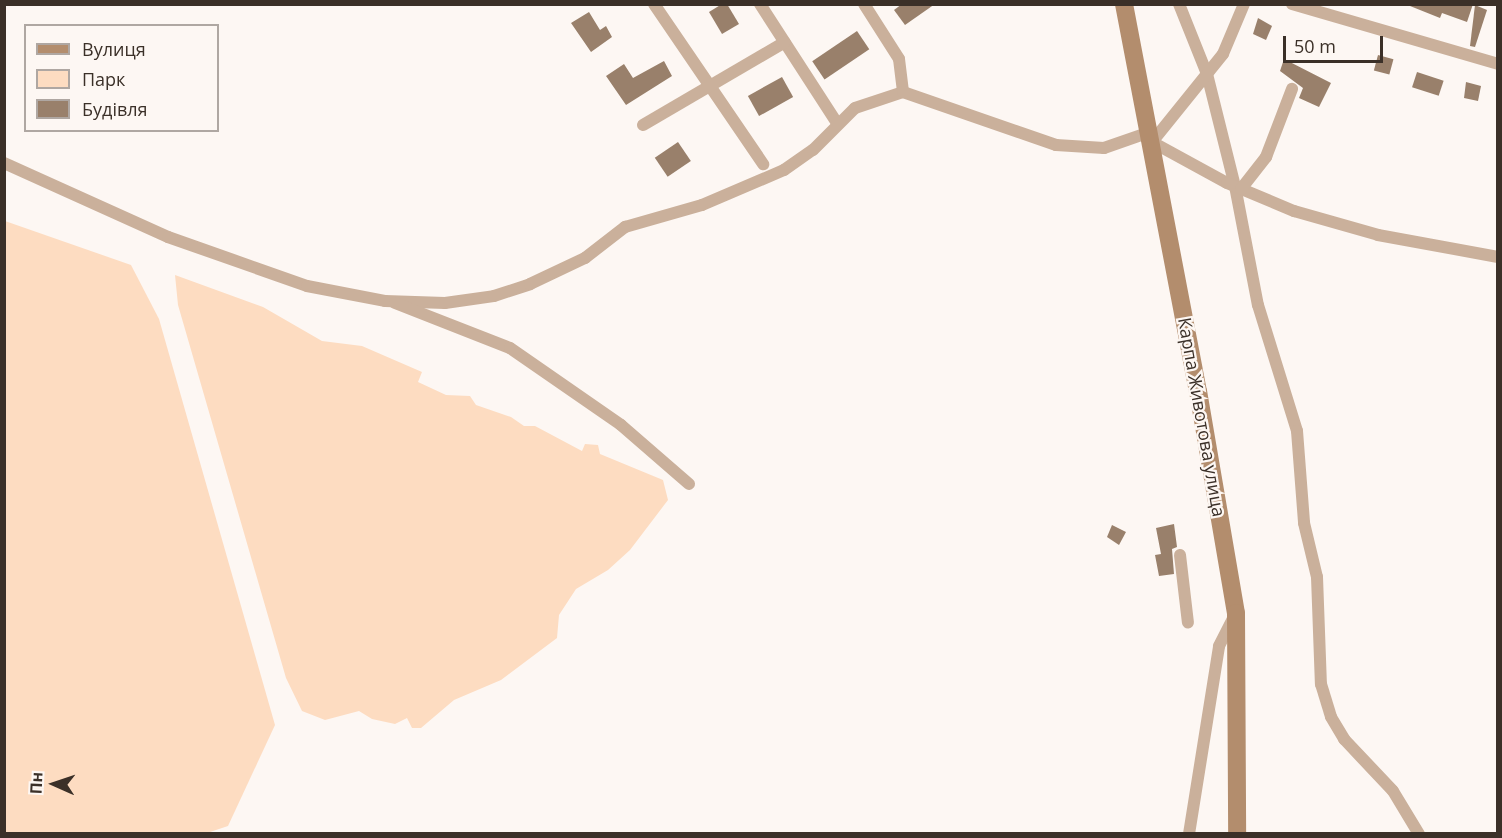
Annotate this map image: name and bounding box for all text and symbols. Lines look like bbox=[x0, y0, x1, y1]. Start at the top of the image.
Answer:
legend bbox=[24, 24, 219, 132]
scale bar bbox=[1286, 24, 1386, 62]
text: 50 m bbox=[1294, 34, 1336, 58]
text: Вулиця bbox=[82, 37, 146, 61]
text: Парк bbox=[82, 67, 125, 91]
text: Будівля bbox=[82, 97, 148, 121]
street label: Карпа Животова улица bbox=[1174, 316, 1230, 518]
north arrow bbox=[24, 754, 84, 814]
text: Пн bbox=[24, 771, 48, 795]

